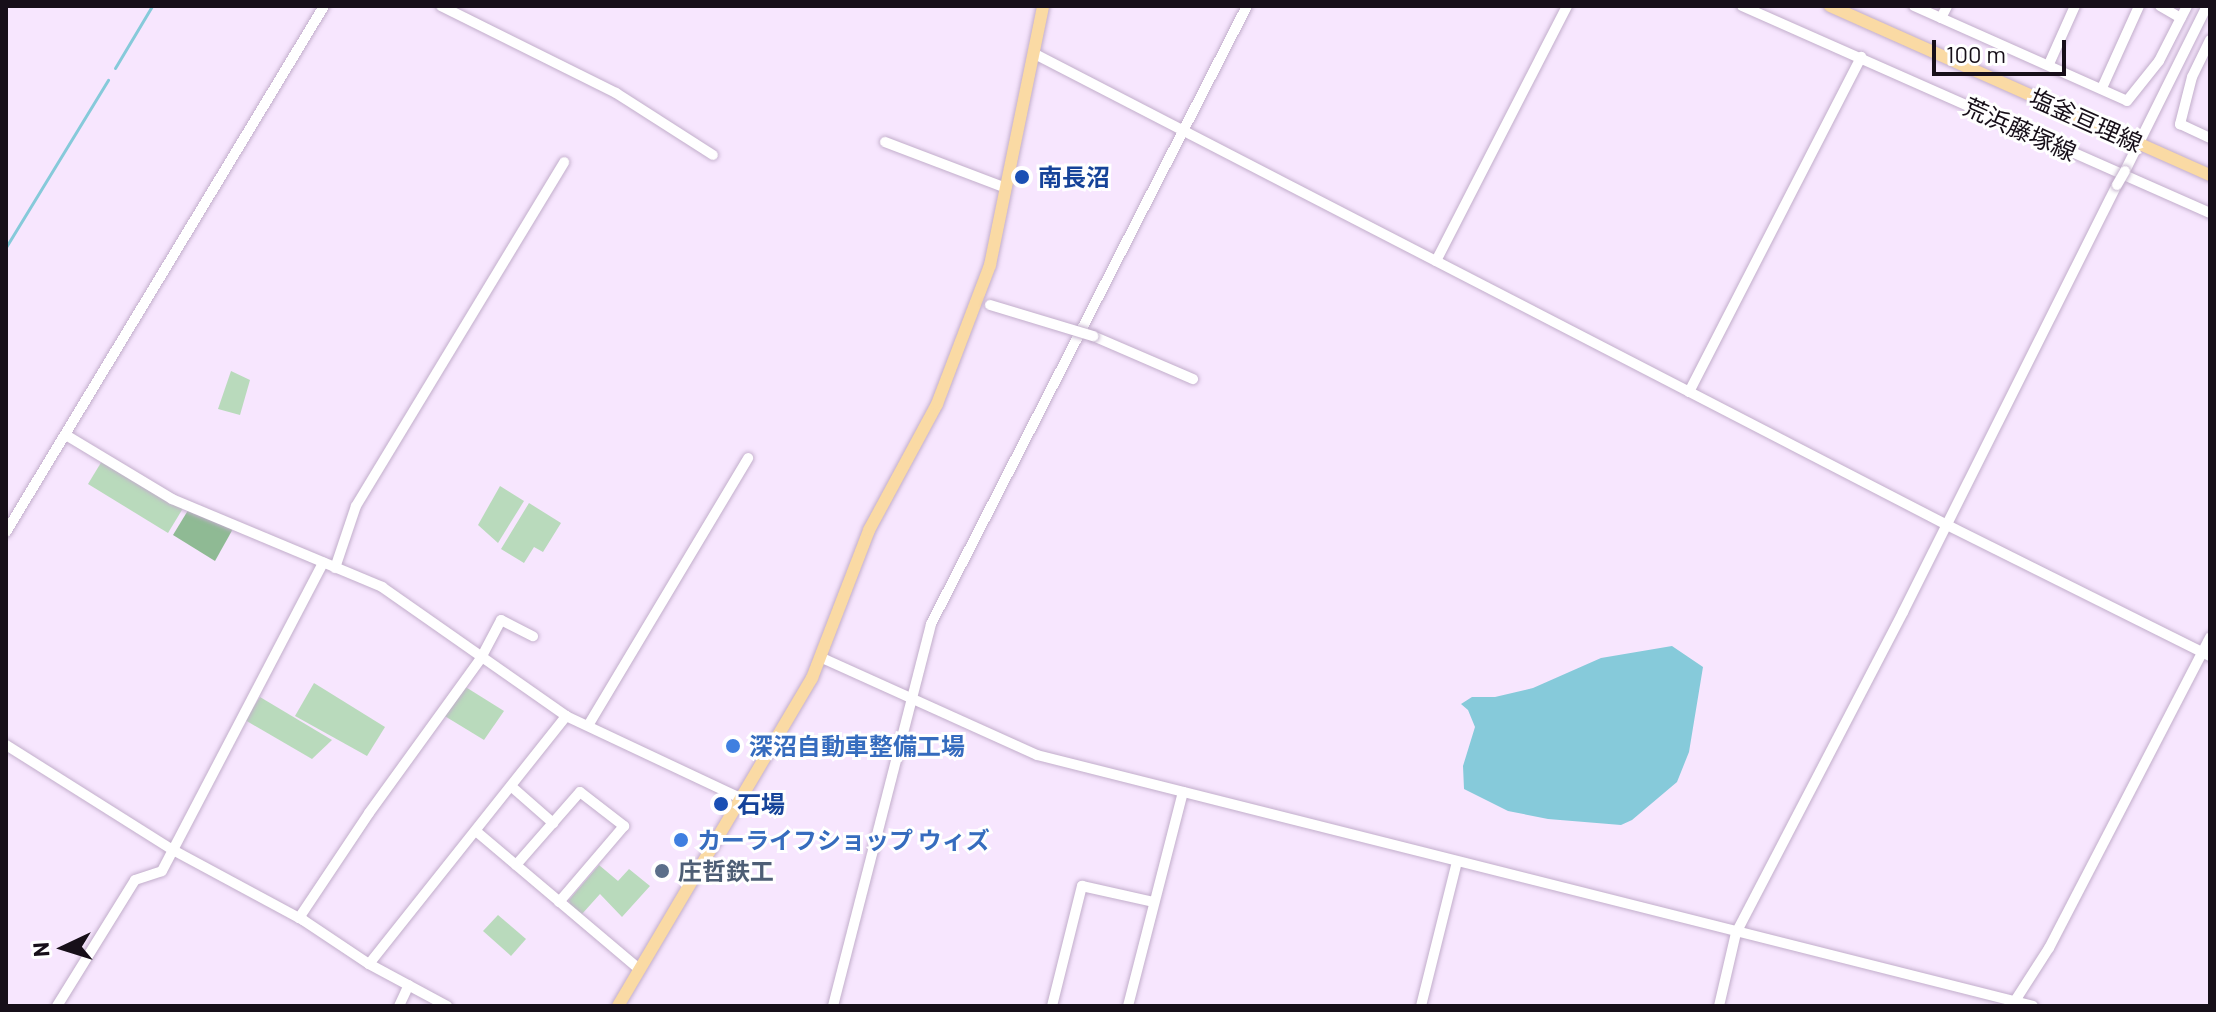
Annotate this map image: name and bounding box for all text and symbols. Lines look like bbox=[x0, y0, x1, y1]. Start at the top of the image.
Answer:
scale bar bbox=[1936, 24, 2070, 74]
text: 100 m bbox=[1946, 39, 2006, 68]
street label: 塩釜亘理線 bbox=[2025, 82, 2147, 158]
street label: 荒浜藤塚線 bbox=[1959, 91, 2081, 167]
place label: 南長沼 bbox=[1038, 163, 1110, 191]
marker: 南長沼 bbox=[1013, 168, 1031, 186]
place label: 深沼自動車整備工場 bbox=[749, 732, 965, 760]
marker: 深沼自動車整備工場 bbox=[724, 737, 742, 755]
place label: 石場 bbox=[737, 790, 785, 818]
marker: 石場 bbox=[712, 795, 730, 813]
place label: カーライフショップ ウィズ bbox=[697, 826, 990, 854]
marker: カーライフショップ ウィズ bbox=[672, 831, 690, 849]
place label: 庄哲鉄工 bbox=[678, 857, 774, 885]
marker: 庄哲鉄工 bbox=[653, 862, 671, 880]
north arrow bbox=[24, 908, 104, 988]
text: N bbox=[27, 941, 54, 958]

